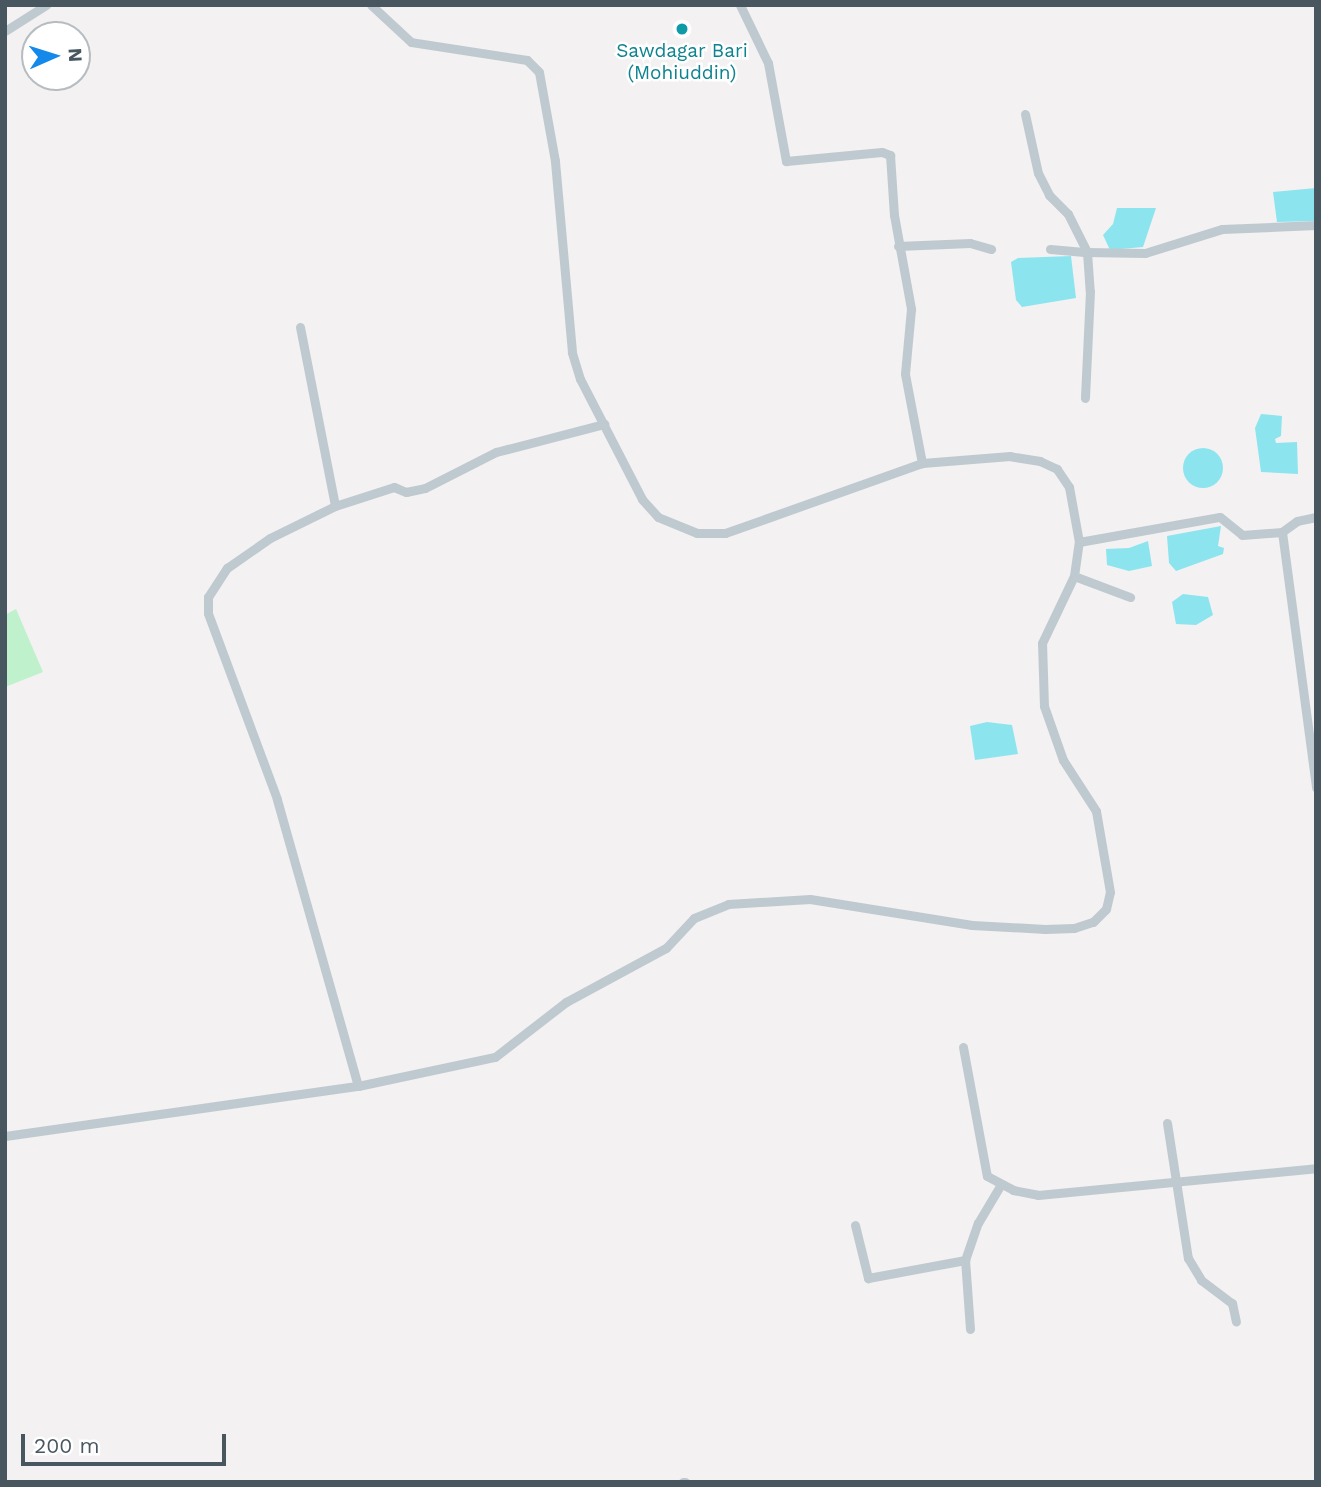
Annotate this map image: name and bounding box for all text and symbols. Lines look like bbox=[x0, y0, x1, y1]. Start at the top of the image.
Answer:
north arrow bbox=[21, 21, 91, 91]
marker: Sawdagar Bari (Mohiuddin) bbox=[674, 21, 690, 37]
place label: Sawdagar Bari (Mohiuddin) bbox=[616, 40, 748, 84]
text: N bbox=[64, 47, 87, 63]
scale bar bbox=[24, 1420, 229, 1464]
text: 200 m bbox=[34, 1433, 100, 1458]

